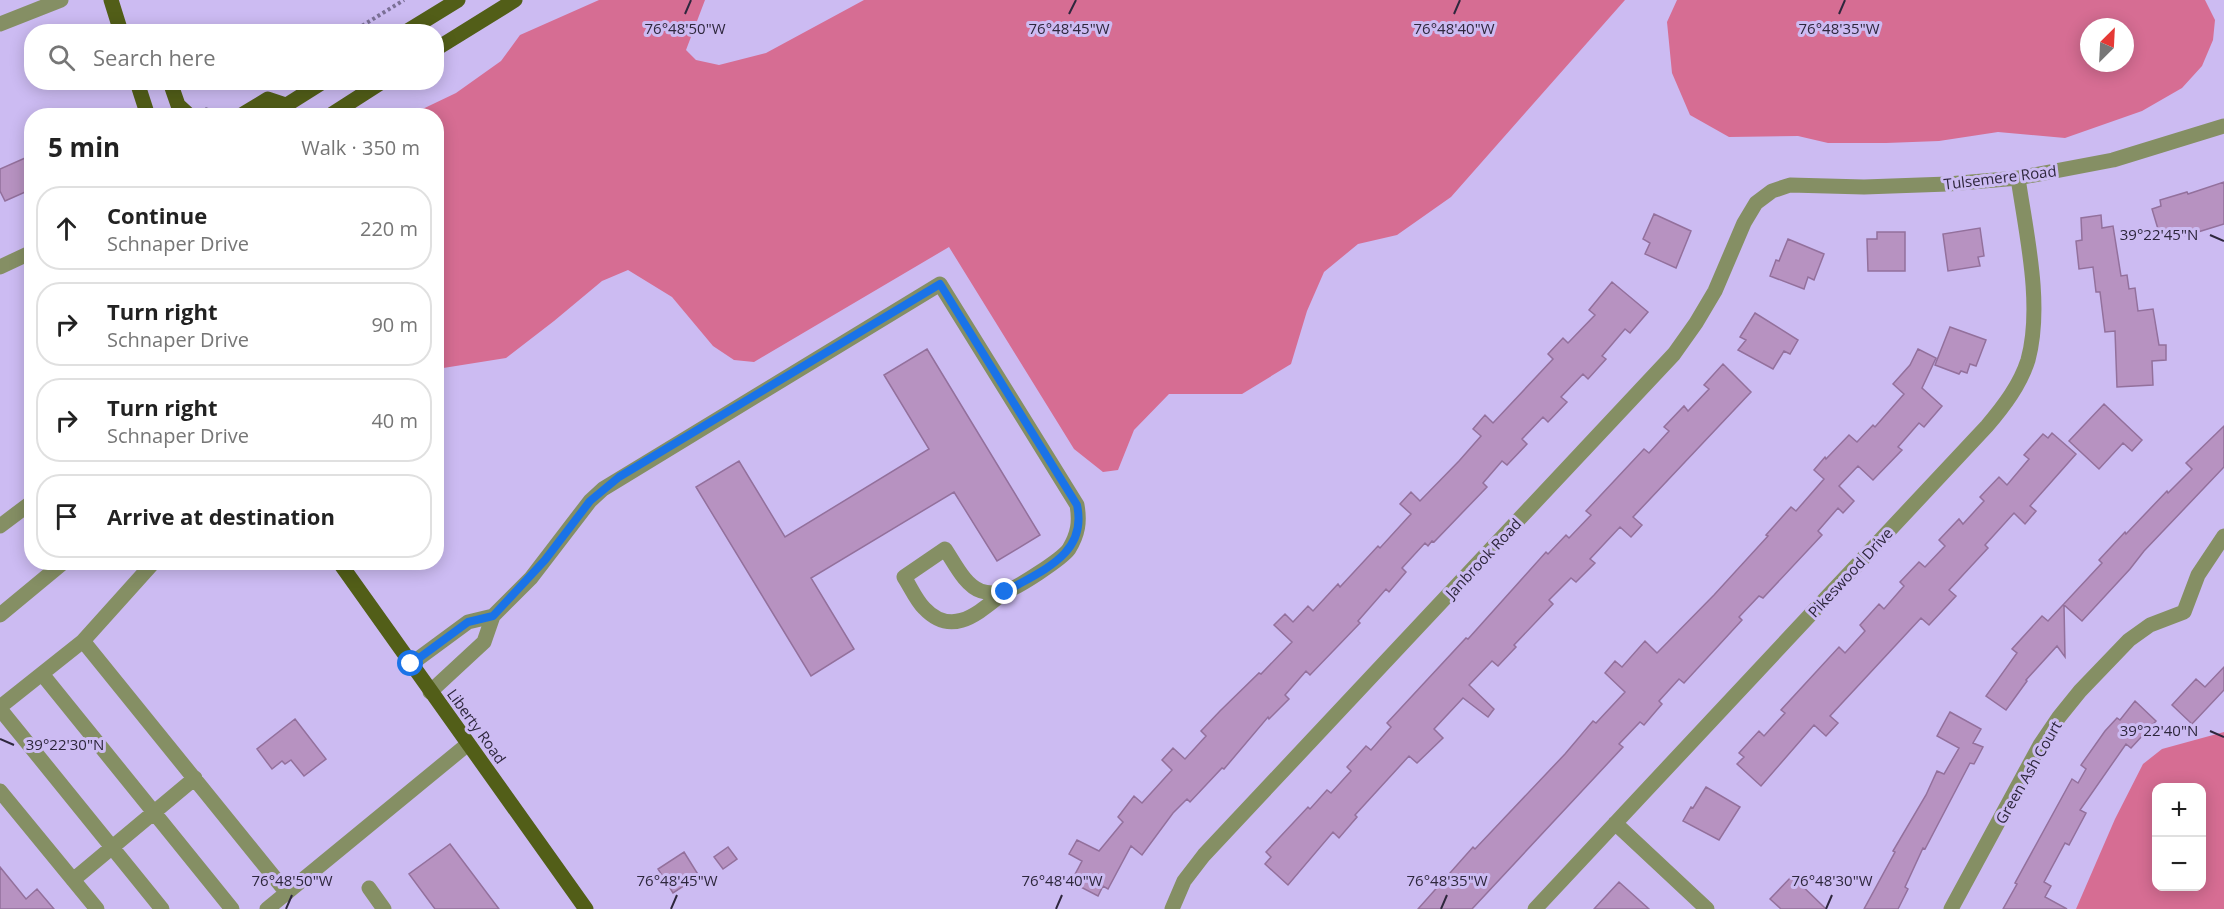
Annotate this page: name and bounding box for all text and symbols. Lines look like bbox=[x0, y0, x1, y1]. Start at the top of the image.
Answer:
text: 76°48'50"W bbox=[645, 18, 726, 38]
text: 76°48'45"W bbox=[1029, 18, 1110, 38]
text: 76°48'40"W bbox=[1414, 18, 1495, 38]
text: 76°48'35"W bbox=[1799, 18, 1880, 38]
north arrow bbox=[2080, 18, 2134, 72]
search box bbox=[24, 24, 444, 90]
icon: search bbox=[45, 41, 78, 74]
text: Search here bbox=[93, 42, 216, 72]
text: 5 min bbox=[48, 129, 120, 165]
text: Walk · 350 m bbox=[301, 134, 420, 161]
street label: Tulsemere Road bbox=[1943, 160, 2057, 194]
text: Continue bbox=[107, 200, 207, 230]
icon: ahead bbox=[50, 212, 83, 245]
text: 220 m bbox=[360, 215, 418, 242]
text: 39°22'45"N bbox=[2120, 224, 2198, 244]
text: Schnaper Drive bbox=[107, 230, 249, 257]
text: Turn right bbox=[107, 296, 218, 326]
icon: right bbox=[50, 308, 83, 341]
text: 90 m bbox=[371, 311, 418, 338]
text: Schnaper Drive bbox=[107, 326, 249, 353]
text: Turn right bbox=[107, 392, 218, 422]
icon: right bbox=[50, 404, 83, 437]
text: 40 m bbox=[371, 407, 418, 434]
text: Schnaper Drive bbox=[107, 422, 249, 449]
icon: arrive bbox=[50, 500, 83, 533]
text: Arrive at destination bbox=[107, 501, 335, 531]
street label: Janbrook Road bbox=[1439, 514, 1525, 604]
street label: Pikeswood Drive bbox=[1803, 523, 1897, 621]
route end bbox=[991, 578, 1017, 604]
route start bbox=[397, 650, 423, 676]
street label: Liberty Road bbox=[443, 685, 511, 767]
street label: Green Ash Court bbox=[1990, 717, 2066, 827]
text: 39°22'40"N bbox=[2120, 720, 2198, 740]
text: 39°22'30"N bbox=[26, 734, 104, 754]
map controls bbox=[2152, 783, 2206, 891]
button: + bbox=[2152, 783, 2206, 837]
button: − bbox=[2152, 837, 2206, 891]
text: 76°48'50"W bbox=[252, 870, 333, 890]
text: 76°48'45"W bbox=[637, 870, 718, 890]
text: 76°48'40"W bbox=[1022, 870, 1103, 890]
text: 76°48'35"W bbox=[1407, 870, 1488, 890]
text: 76°48'30"W bbox=[1792, 870, 1873, 890]

